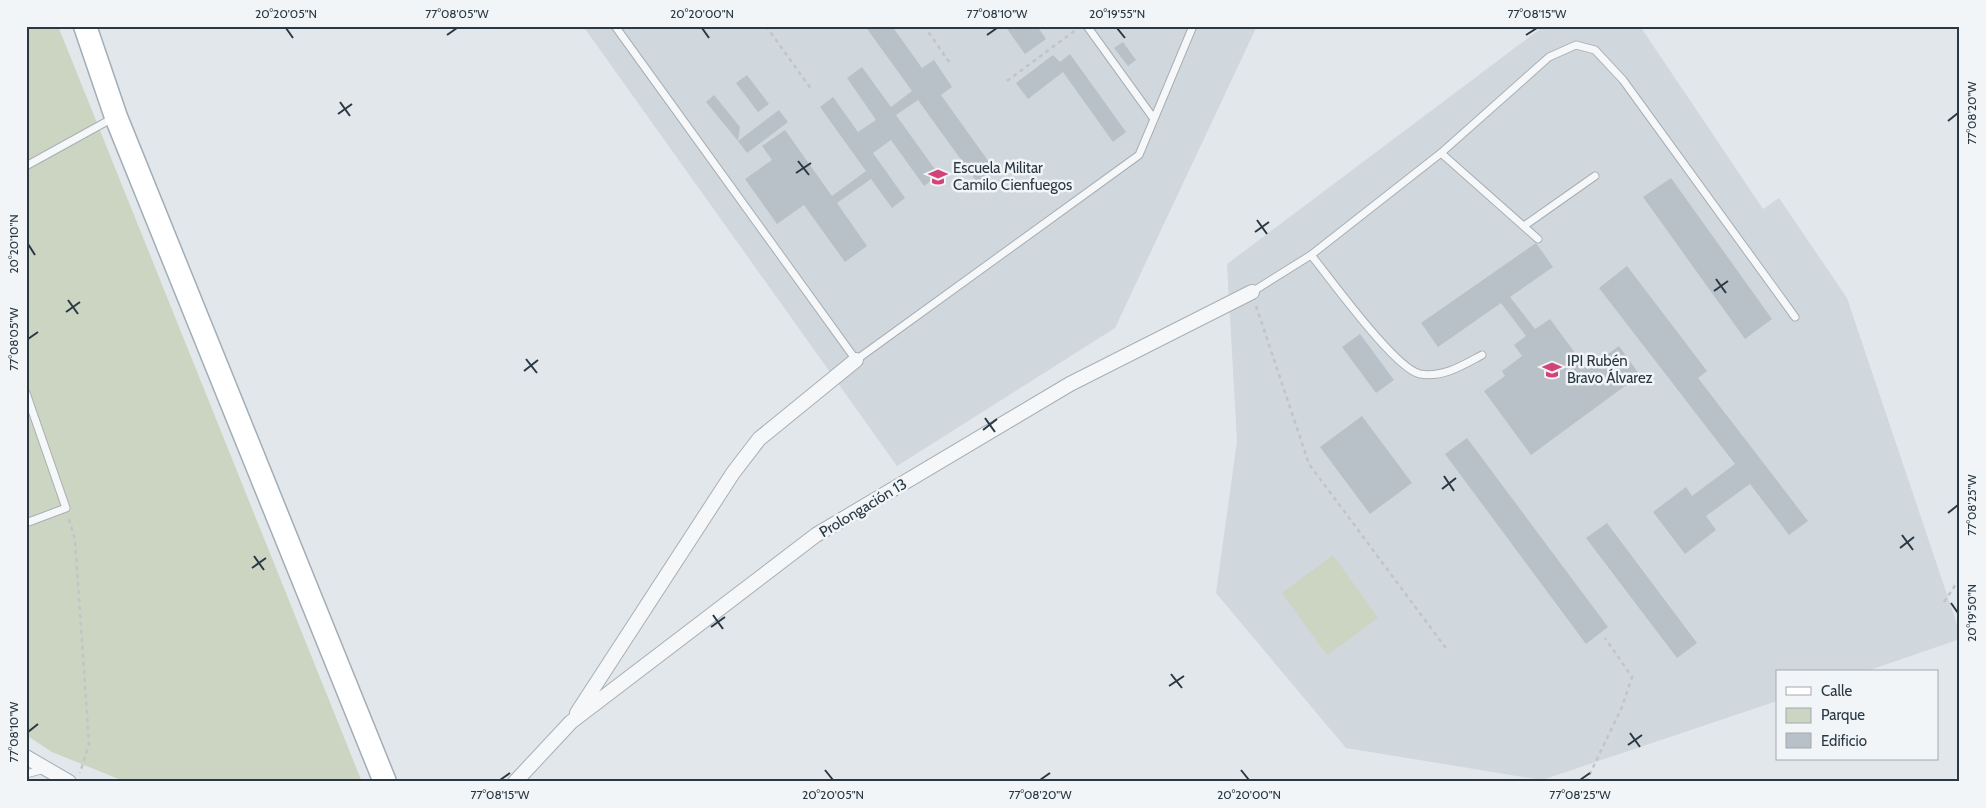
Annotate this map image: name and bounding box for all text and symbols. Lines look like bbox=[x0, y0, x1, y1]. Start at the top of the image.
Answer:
text: 20°20'05"N bbox=[255, 6, 317, 21]
text: 77°08'05"W bbox=[425, 6, 489, 21]
text: 20°20'00"N bbox=[670, 6, 734, 21]
text: 77°08'10"W bbox=[967, 6, 1028, 21]
text: 20°19'55"N bbox=[1089, 6, 1145, 21]
text: 77°08'15"W bbox=[1508, 6, 1567, 21]
text: 77°08'20"W bbox=[1964, 81, 1979, 145]
place label: Escuela Militar Camilo Cienfuegos bbox=[953, 159, 1072, 194]
school or university icon: Escuela Militar Camilo Cienfuegos bbox=[927, 166, 949, 188]
text: 20°20'10"N bbox=[6, 214, 21, 274]
text: 77°08'05"W bbox=[6, 307, 21, 371]
place label: IPI Rubén Bravo Álvarez bbox=[1567, 352, 1653, 387]
school or university icon: IPI Rubén Bravo Álvarez bbox=[1541, 359, 1563, 381]
text: 77°08'25"W bbox=[1964, 474, 1979, 536]
street label: Prolongación 13 bbox=[816, 475, 910, 541]
text: 20°19'50"N bbox=[1964, 584, 1979, 642]
legend bbox=[1776, 670, 1938, 760]
text: Calle bbox=[1821, 682, 1852, 700]
text: 77°08'10"W bbox=[6, 701, 21, 762]
text: Parque bbox=[1821, 706, 1865, 724]
text: Edificio bbox=[1821, 732, 1867, 750]
text: 77°08'15"W bbox=[471, 787, 530, 802]
text: 20°20'05"N bbox=[802, 787, 864, 802]
text: 77°08'20"W bbox=[1008, 787, 1072, 802]
text: 20°20'00"N bbox=[1217, 787, 1281, 802]
text: 77°08'25"W bbox=[1549, 787, 1611, 802]

